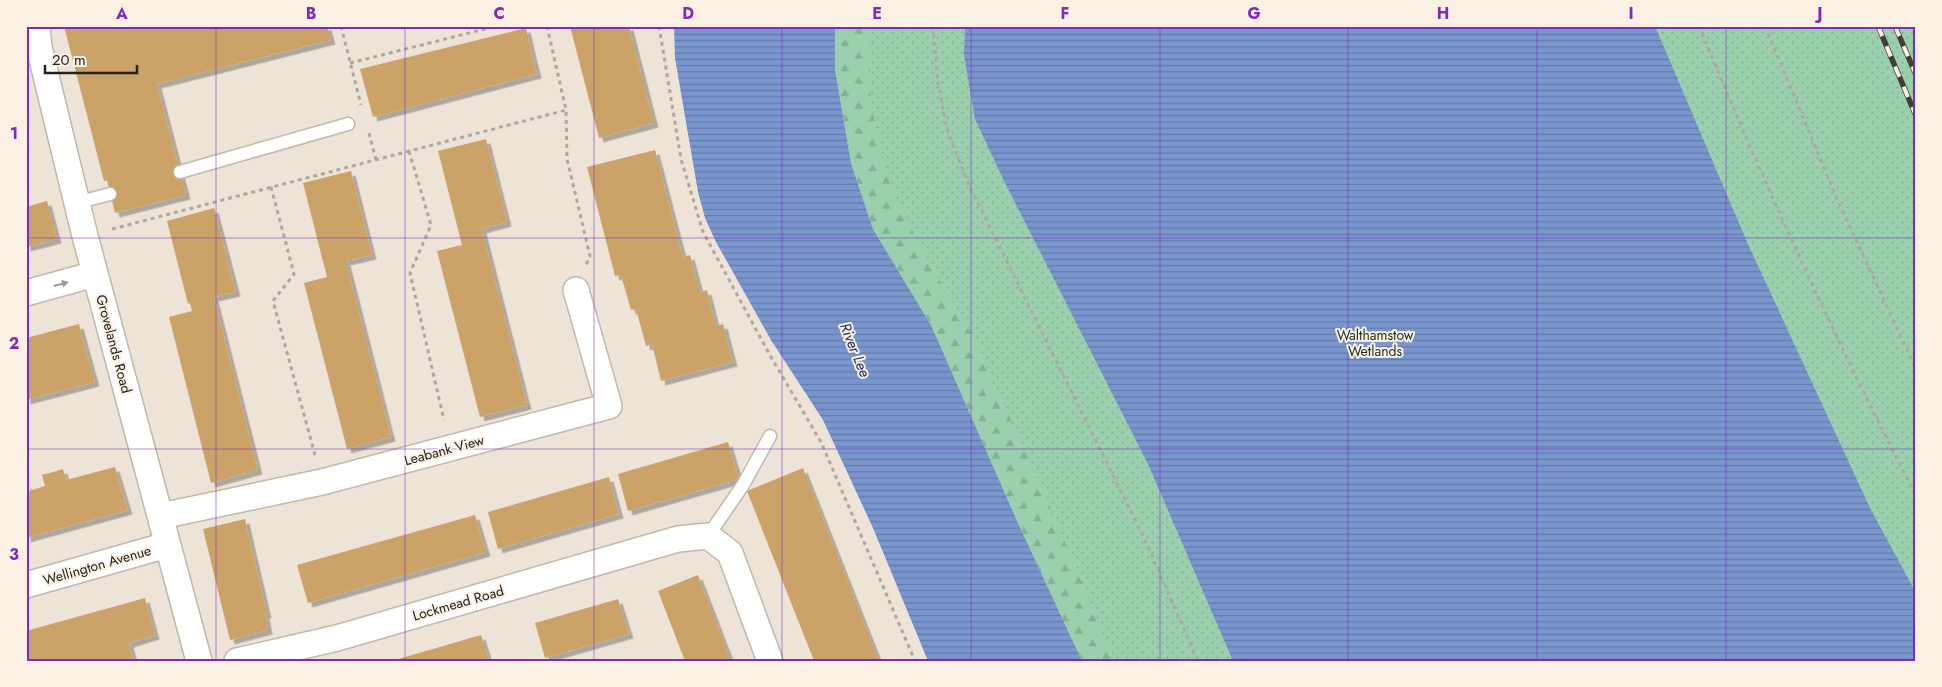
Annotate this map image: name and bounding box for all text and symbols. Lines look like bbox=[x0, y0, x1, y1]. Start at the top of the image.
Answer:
text: A bbox=[115, 2, 128, 25]
text: B bbox=[306, 2, 316, 25]
text: C bbox=[493, 2, 505, 25]
text: D bbox=[682, 2, 694, 25]
text: E bbox=[872, 2, 882, 25]
text: F bbox=[1061, 2, 1069, 25]
text: G bbox=[1247, 2, 1261, 25]
text: H bbox=[1437, 2, 1449, 25]
text: I bbox=[1628, 2, 1634, 25]
text: J bbox=[1814, 2, 1823, 25]
scale bar bbox=[45, 42, 138, 74]
text: 20 m bbox=[52, 49, 86, 71]
text: 1 bbox=[10, 122, 18, 145]
one-way arrow bbox=[53, 280, 68, 288]
street label: Grovelands Road bbox=[91, 292, 137, 396]
water label: River Lee bbox=[834, 320, 876, 381]
park label: Walthamstow Wetlands bbox=[1337, 325, 1414, 361]
text: 2 bbox=[9, 332, 19, 355]
street label: Leabank View bbox=[402, 430, 487, 470]
street label: Wellington Avenue bbox=[41, 540, 153, 590]
text: 3 bbox=[9, 543, 19, 566]
street label: Lockmead Road bbox=[410, 580, 506, 626]

